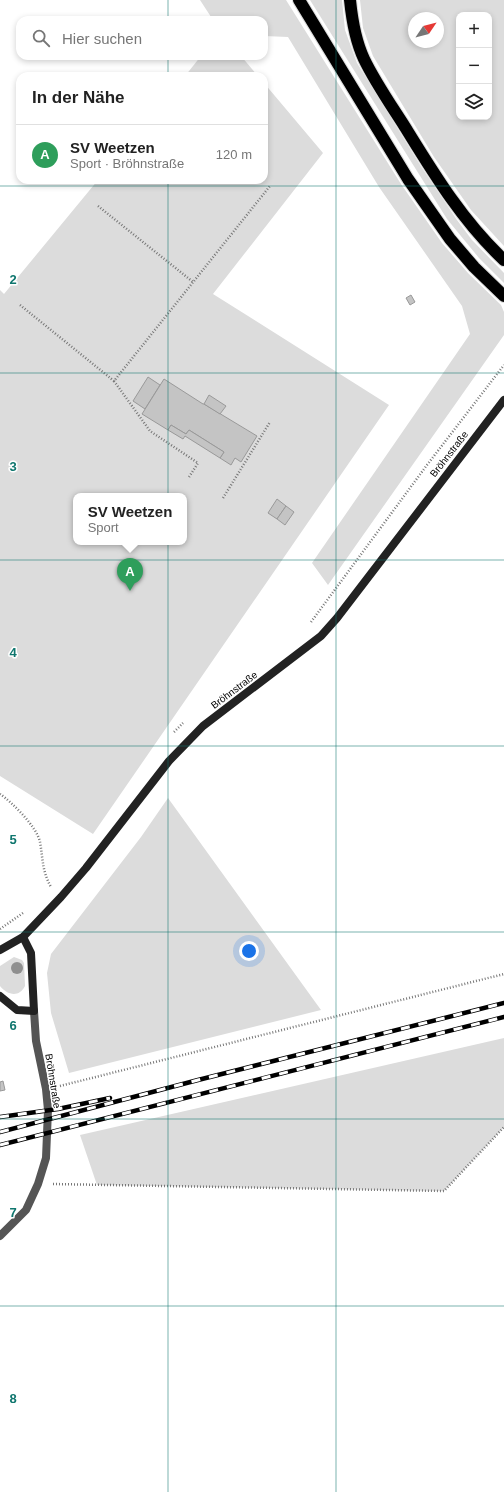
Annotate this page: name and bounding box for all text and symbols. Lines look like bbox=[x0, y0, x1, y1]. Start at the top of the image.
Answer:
north arrow bbox=[408, 12, 444, 48]
map controls bbox=[456, 12, 492, 120]
button: + bbox=[456, 12, 492, 48]
search box bbox=[16, 16, 268, 60]
icon: search bbox=[30, 27, 52, 49]
text: Hier suchen bbox=[62, 30, 142, 47]
button: − bbox=[456, 48, 492, 84]
button: layers bbox=[456, 84, 492, 120]
text: In der Nähe bbox=[32, 88, 125, 107]
text: SV Weetzen bbox=[70, 139, 155, 156]
text: A bbox=[40, 147, 50, 162]
text: 120 m bbox=[216, 147, 252, 162]
text: Sport · Bröhnstraße bbox=[70, 156, 184, 171]
text: 2 bbox=[9, 272, 17, 287]
street label: Bröhnstraße bbox=[428, 429, 471, 479]
text: 3 bbox=[9, 459, 17, 474]
popup bbox=[73, 493, 187, 545]
text: SV Weetzen bbox=[88, 503, 172, 520]
text: Sport bbox=[88, 520, 119, 535]
pin: A bbox=[117, 558, 143, 591]
text: 4 bbox=[9, 645, 17, 660]
street label: Bröhnstraße bbox=[209, 669, 260, 711]
text: 5 bbox=[9, 832, 17, 847]
your location bbox=[239, 941, 259, 961]
text: 6 bbox=[9, 1018, 17, 1033]
street label: Bröhnstraße bbox=[43, 1053, 63, 1109]
text: 7 bbox=[9, 1205, 17, 1220]
text: 8 bbox=[9, 1391, 17, 1406]

